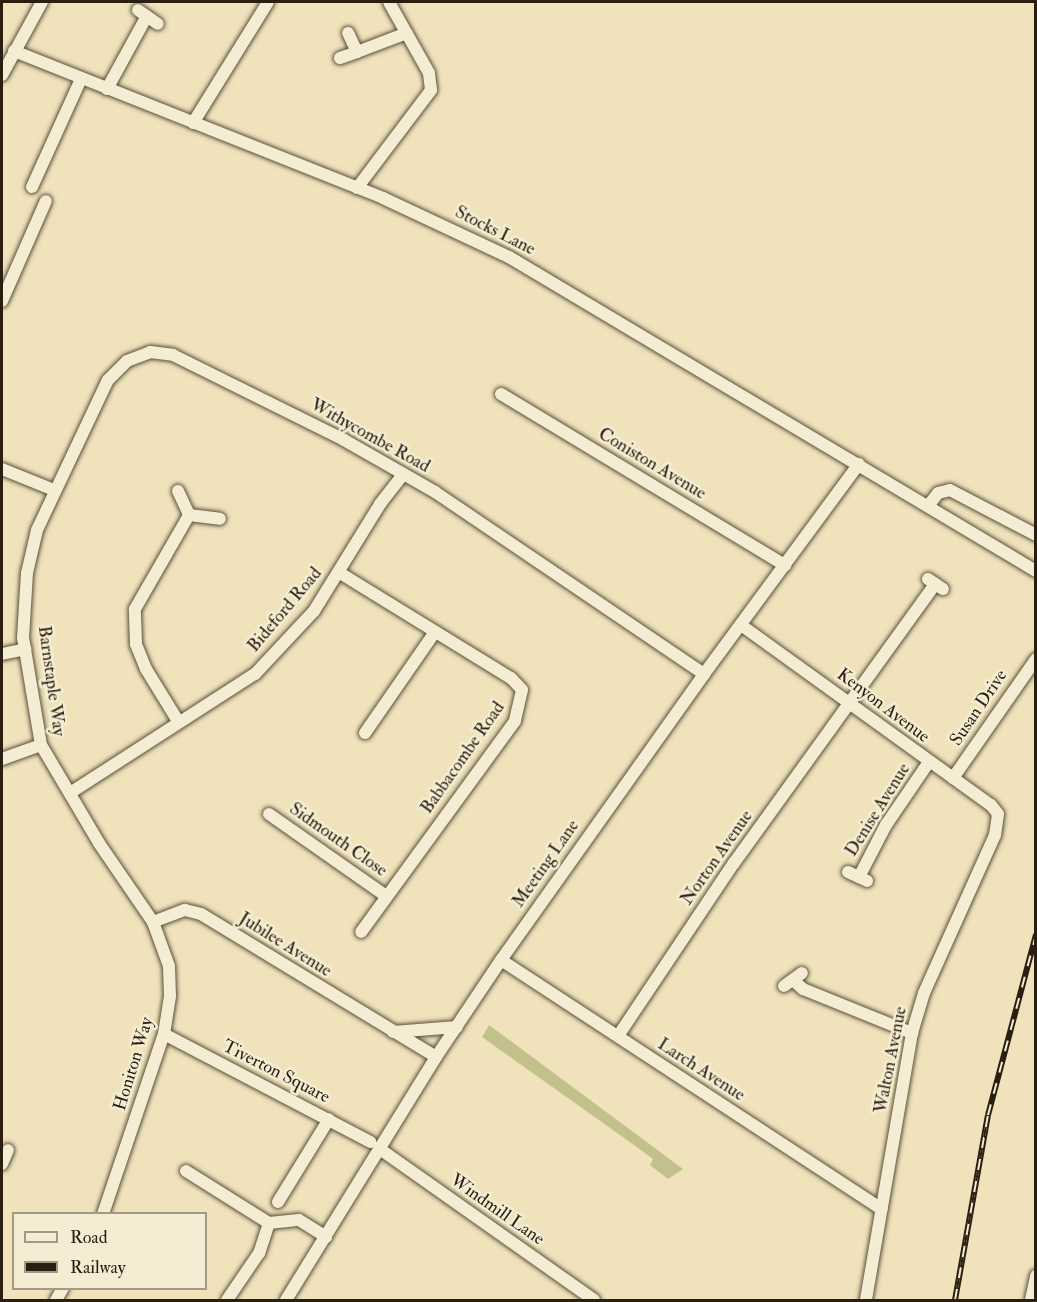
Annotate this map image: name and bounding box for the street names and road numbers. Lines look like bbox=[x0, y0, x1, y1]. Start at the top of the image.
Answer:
street label: Stocks Lane bbox=[451, 202, 539, 260]
street label: Withycombe Road bbox=[306, 394, 434, 478]
street label: Coniston Avenue bbox=[594, 423, 710, 505]
street label: Bideford Road bbox=[243, 563, 327, 657]
street label: Barnstaple Way bbox=[33, 624, 69, 738]
street label: Kenyon Avenue bbox=[832, 664, 934, 748]
street label: Susan Drive bbox=[946, 666, 1012, 750]
street label: Babbacombe Road bbox=[416, 698, 510, 818]
street label: Denise Avenue bbox=[841, 759, 915, 861]
street label: Sidmouth Close bbox=[285, 798, 391, 882]
street label: Norton Avenue bbox=[676, 806, 758, 910]
street label: Meeting Lane bbox=[508, 816, 584, 912]
street label: Jubilee Avenue bbox=[235, 908, 335, 982]
street label: Walton Avenue bbox=[870, 1005, 912, 1115]
street label: Honiton Way bbox=[110, 1015, 158, 1113]
street label: Larch Avenue bbox=[653, 1034, 749, 1106]
street label: Tiverton Square bbox=[219, 1036, 333, 1108]
street label: Windmill Lane bbox=[446, 1170, 548, 1250]

